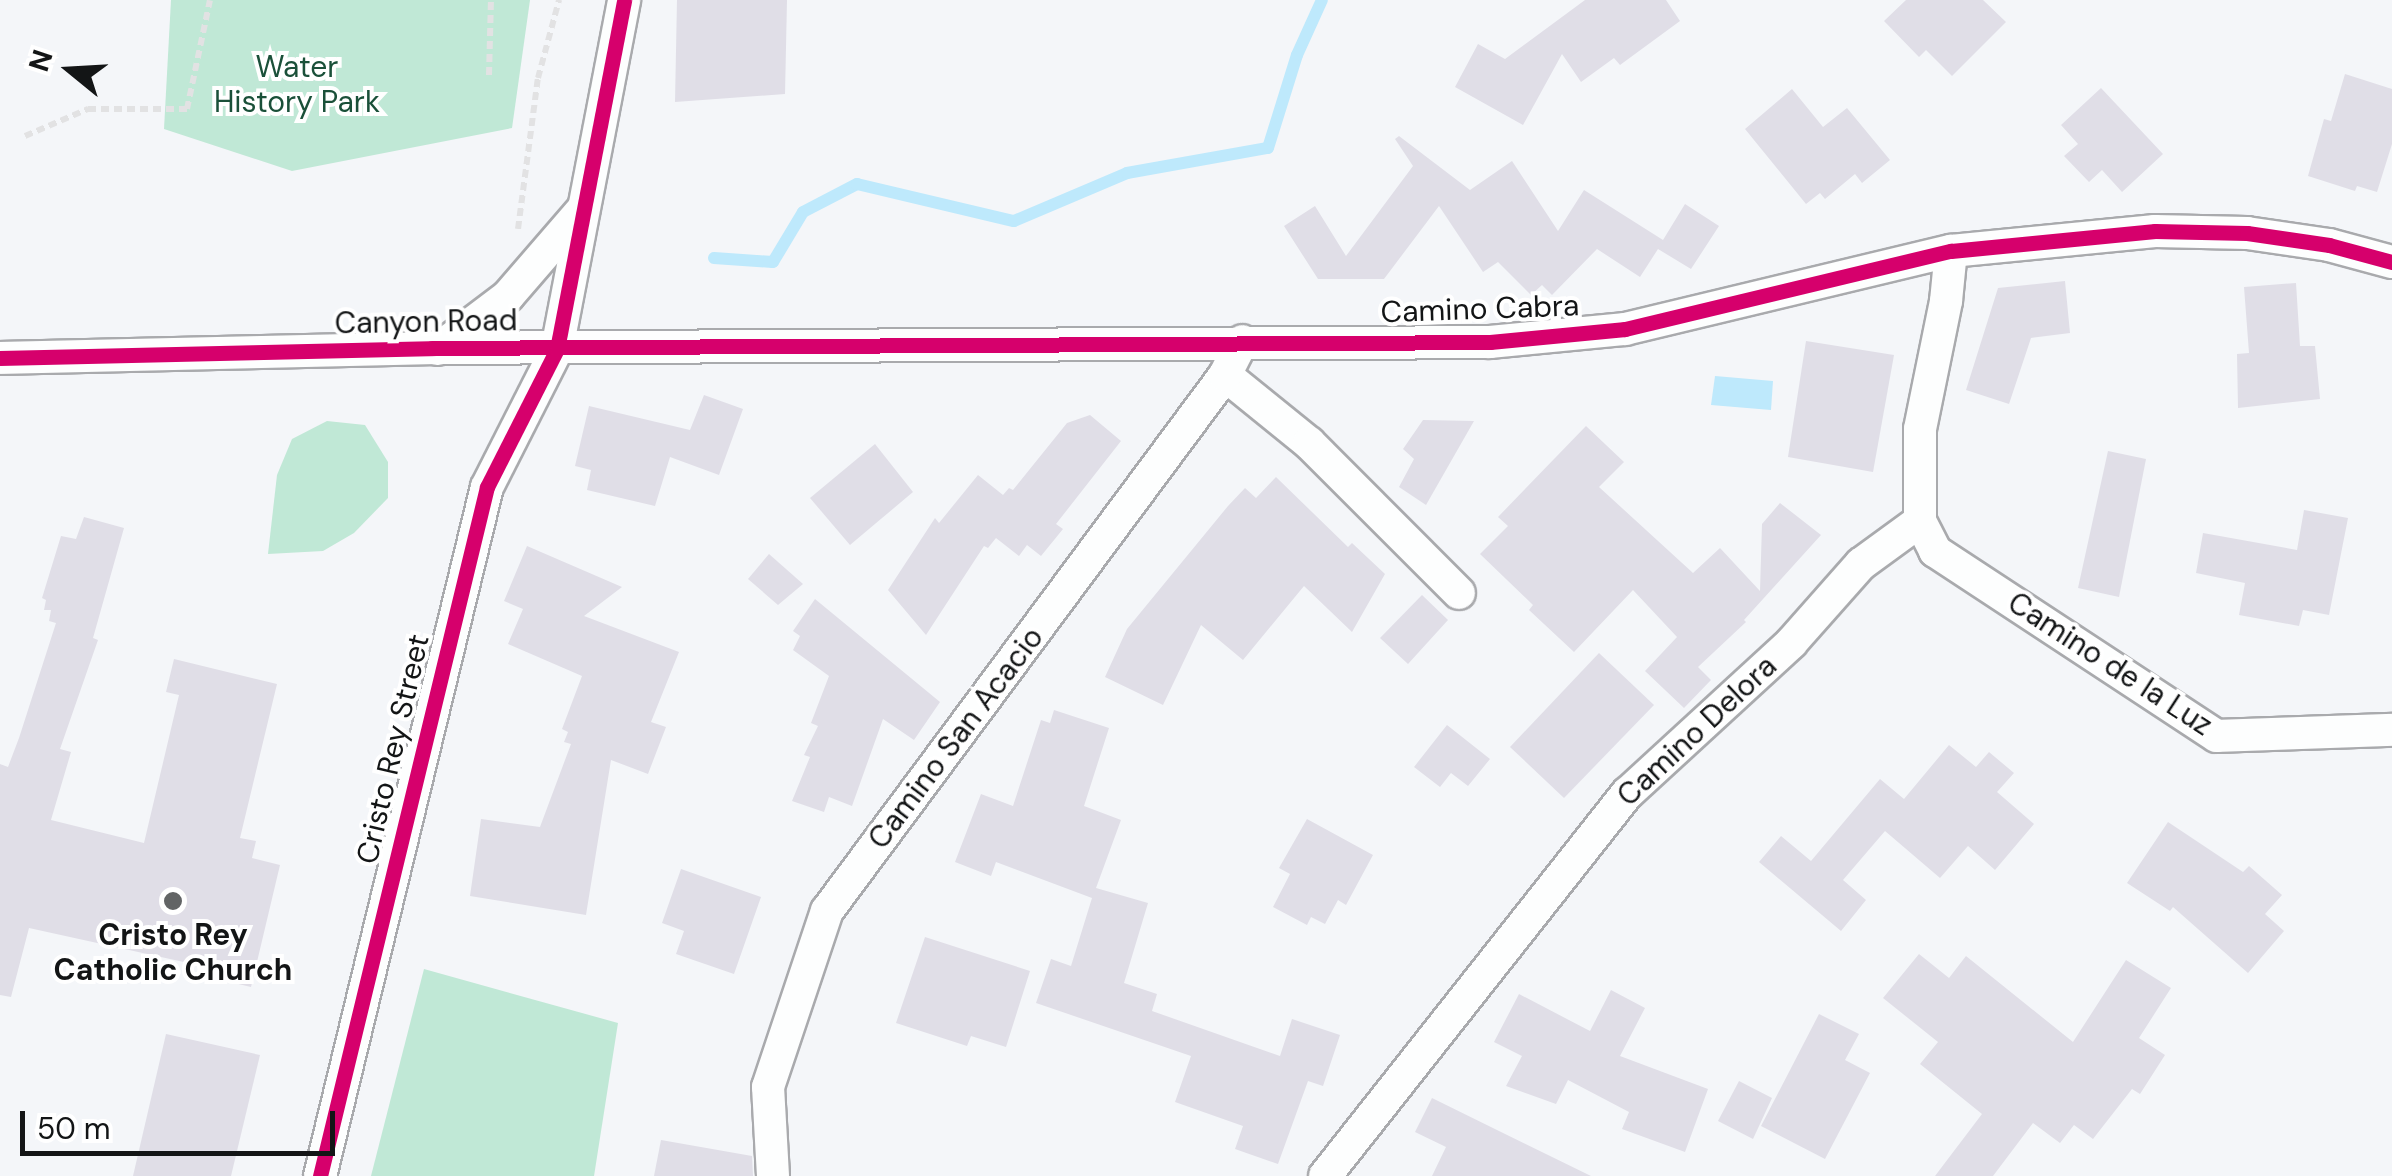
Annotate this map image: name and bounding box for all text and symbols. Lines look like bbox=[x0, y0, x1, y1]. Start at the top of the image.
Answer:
north arrow bbox=[20, 20, 120, 120]
text: N bbox=[20, 45, 62, 76]
park label: Water History Park bbox=[214, 49, 380, 120]
street label: Camino Cabra bbox=[1380, 288, 1580, 330]
street label: Canyon Road bbox=[334, 302, 518, 342]
street label: Camino de la Luz bbox=[2001, 585, 2219, 743]
street label: Camino San Acacio bbox=[861, 620, 1051, 856]
street label: Cristo Rey Street bbox=[349, 631, 437, 867]
street label: Camino Delora bbox=[1610, 648, 1784, 814]
marker: Cristo Rey Catholic Church bbox=[162, 890, 184, 912]
place label: Cristo Rey Catholic Church bbox=[54, 917, 292, 988]
scale bar bbox=[25, 1091, 340, 1153]
text: 50 m bbox=[37, 1109, 111, 1148]

